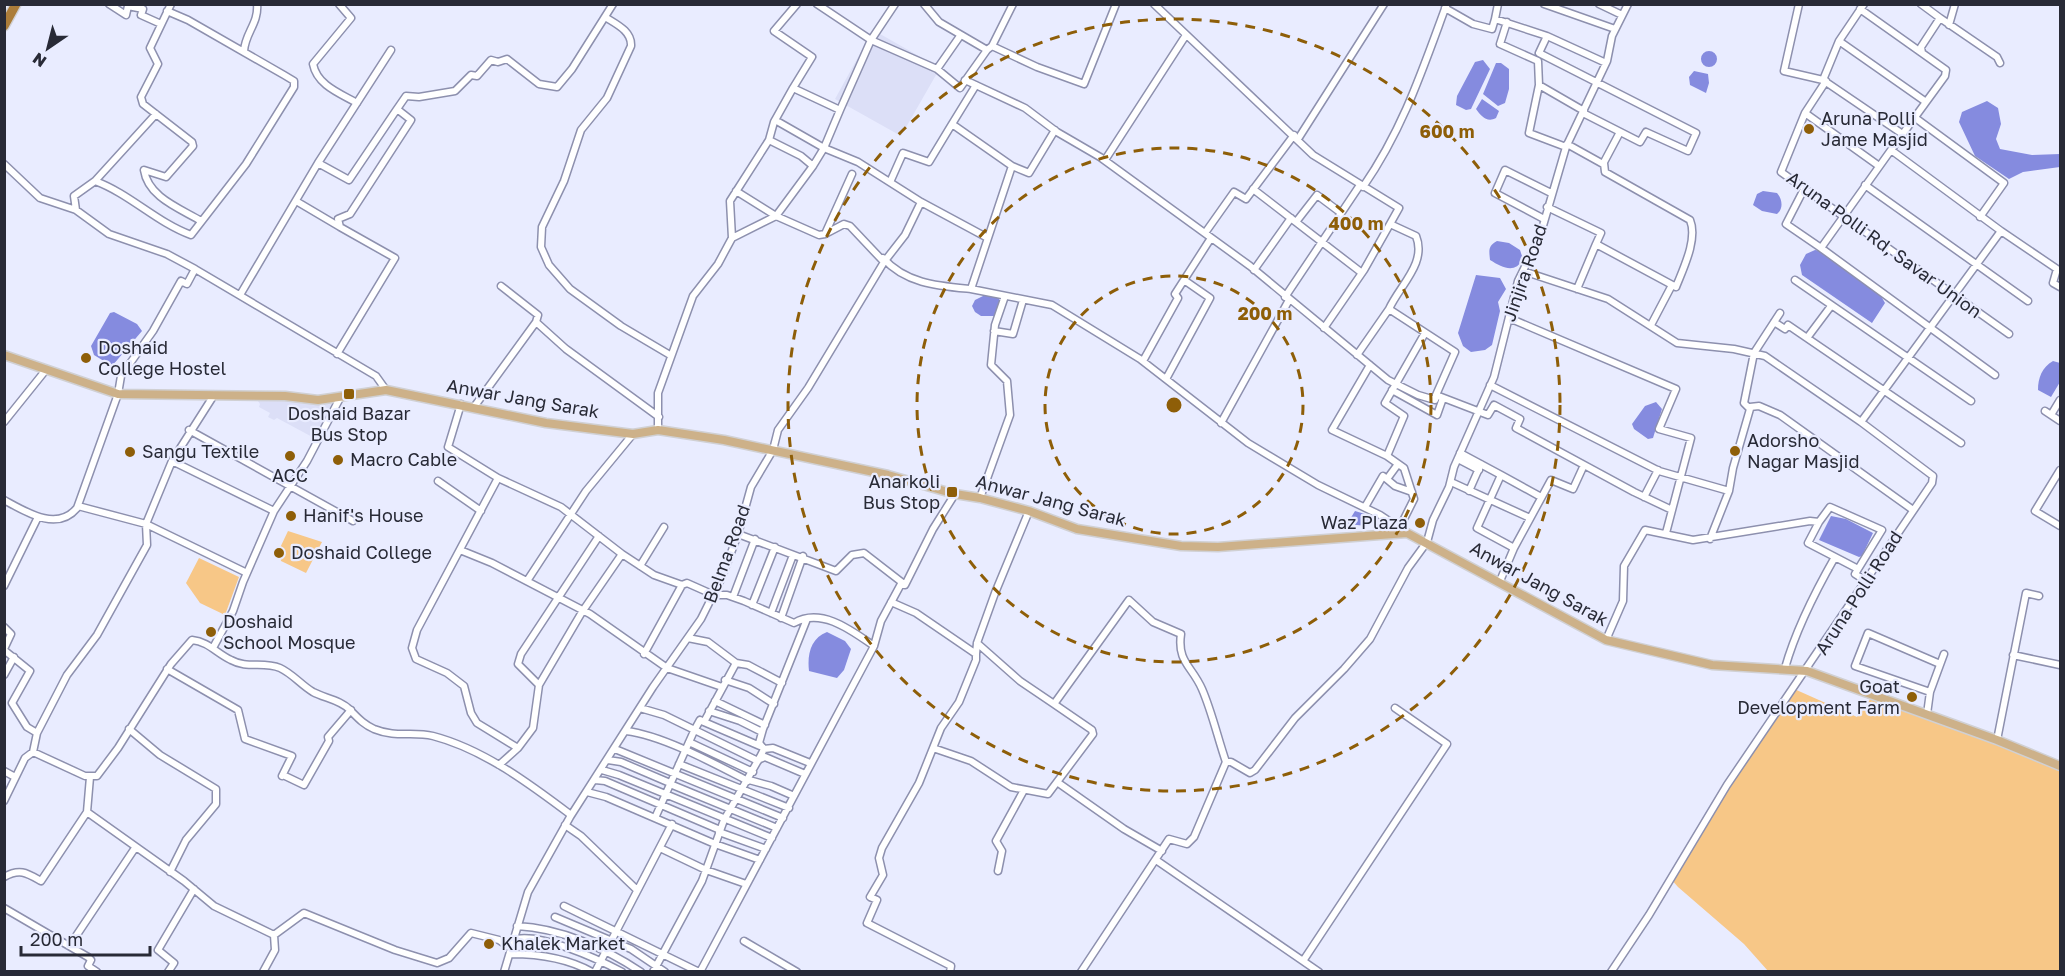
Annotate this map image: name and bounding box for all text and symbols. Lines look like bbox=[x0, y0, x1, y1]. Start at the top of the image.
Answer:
north arrow bbox=[18, 18, 78, 78]
text: N bbox=[29, 49, 50, 72]
place label: Aruna Polli Jame Masjid bbox=[1821, 107, 1928, 150]
text: 600 m bbox=[1419, 120, 1475, 142]
marker: Aruna Polli Jame Masjid bbox=[1802, 122, 1816, 136]
street label: Aruna Polli Rd, Savar Union bbox=[1783, 166, 1986, 322]
text: 400 m bbox=[1329, 212, 1383, 234]
street label: Jinjira Road bbox=[1497, 221, 1551, 324]
text: 200 m bbox=[1238, 302, 1292, 324]
place label: Doshaid College Hostel bbox=[98, 336, 226, 379]
marker: Doshaid College Hostel bbox=[79, 351, 93, 365]
street label: Anwar Jang Sarak bbox=[445, 374, 601, 422]
marker: Doshaid Bazar Bus Stop bbox=[342, 387, 356, 401]
centre of rings bbox=[1164, 395, 1184, 415]
place label: Doshaid Bazar Bus Stop bbox=[287, 402, 411, 445]
place label: Adorsho Nagar Masjid bbox=[1747, 429, 1860, 472]
place label: Sangu Textile bbox=[142, 440, 259, 462]
marker: Adorsho Nagar Masjid bbox=[1728, 444, 1742, 458]
marker: Sangu Textile bbox=[123, 445, 137, 459]
place label: Macro Cable bbox=[350, 448, 457, 470]
marker: ACC bbox=[283, 449, 297, 463]
marker: Macro Cable bbox=[331, 453, 345, 467]
place label: ACC bbox=[272, 464, 308, 486]
street label: Anwar Jang Sarak bbox=[974, 469, 1129, 531]
place label: Anarkoli Bus Stop bbox=[863, 470, 940, 513]
marker: Anarkoli Bus Stop bbox=[945, 485, 959, 499]
street label: Belma Road bbox=[698, 502, 754, 606]
place label: Hanif's House bbox=[303, 504, 424, 526]
marker: Hanif's House bbox=[284, 509, 298, 523]
place label: Waz Plaza bbox=[1321, 511, 1408, 533]
marker: Waz Plaza bbox=[1413, 516, 1427, 530]
street label: Aruna Polli Road bbox=[1810, 526, 1906, 658]
street label: Anwar Jang Sarak bbox=[1467, 536, 1612, 630]
place label: Doshaid College bbox=[291, 541, 432, 563]
marker: Doshaid College bbox=[272, 546, 286, 560]
place label: Doshaid School Mosque bbox=[223, 610, 355, 653]
marker: Doshaid School Mosque bbox=[204, 625, 218, 639]
place label: Goat Development Farm bbox=[1737, 675, 1900, 718]
marker: Goat Development Farm bbox=[1905, 690, 1919, 704]
scale bar bbox=[21, 919, 150, 957]
text: 200 m bbox=[30, 928, 83, 950]
place label: Khalek Market bbox=[501, 932, 625, 954]
marker: Khalek Market bbox=[482, 937, 496, 951]

